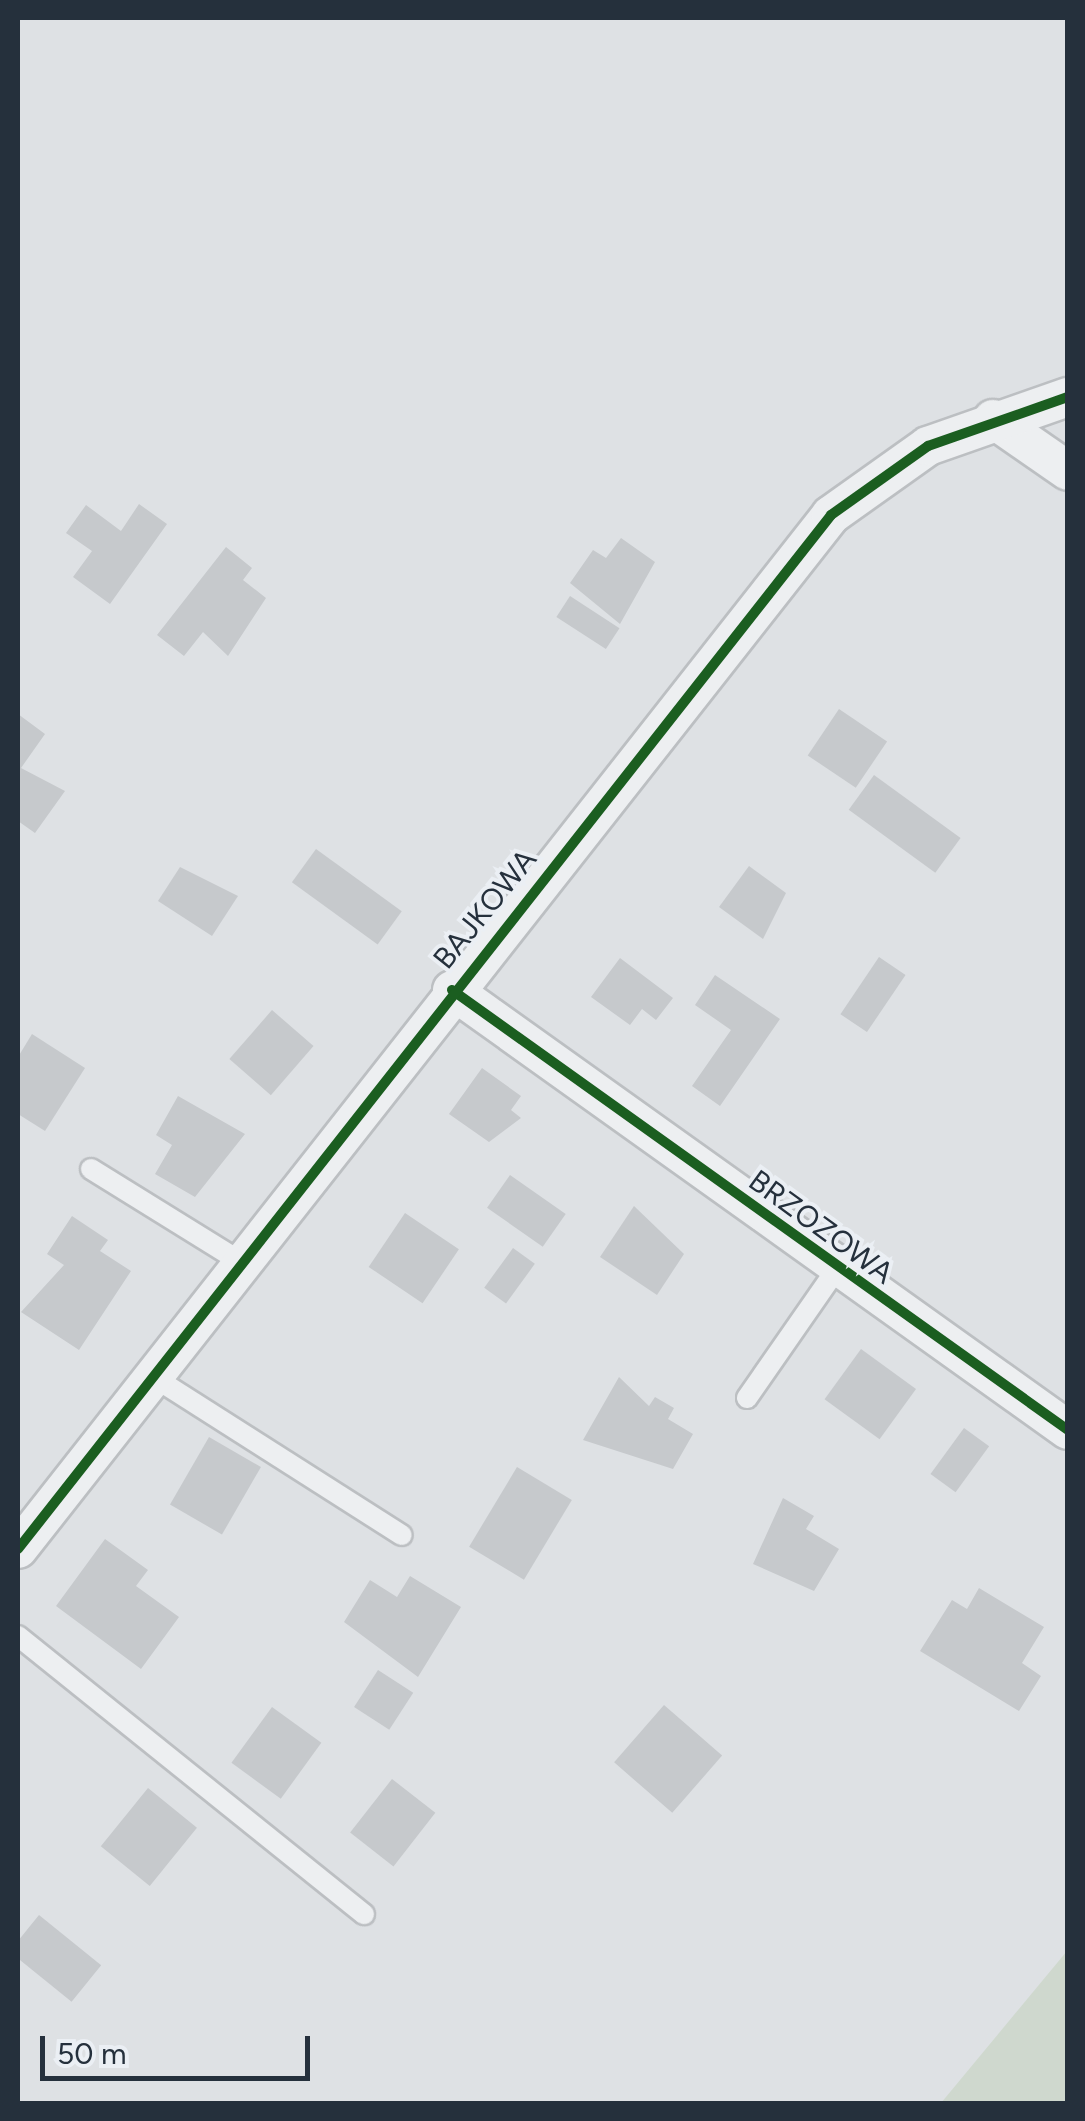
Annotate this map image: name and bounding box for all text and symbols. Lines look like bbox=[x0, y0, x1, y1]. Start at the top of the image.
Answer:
street label: BAJKOWA bbox=[426, 842, 544, 976]
street label: BRZOZOWA bbox=[742, 1162, 900, 1292]
scale bar bbox=[45, 2016, 315, 2078]
text: 50 m bbox=[57, 2035, 126, 2072]

